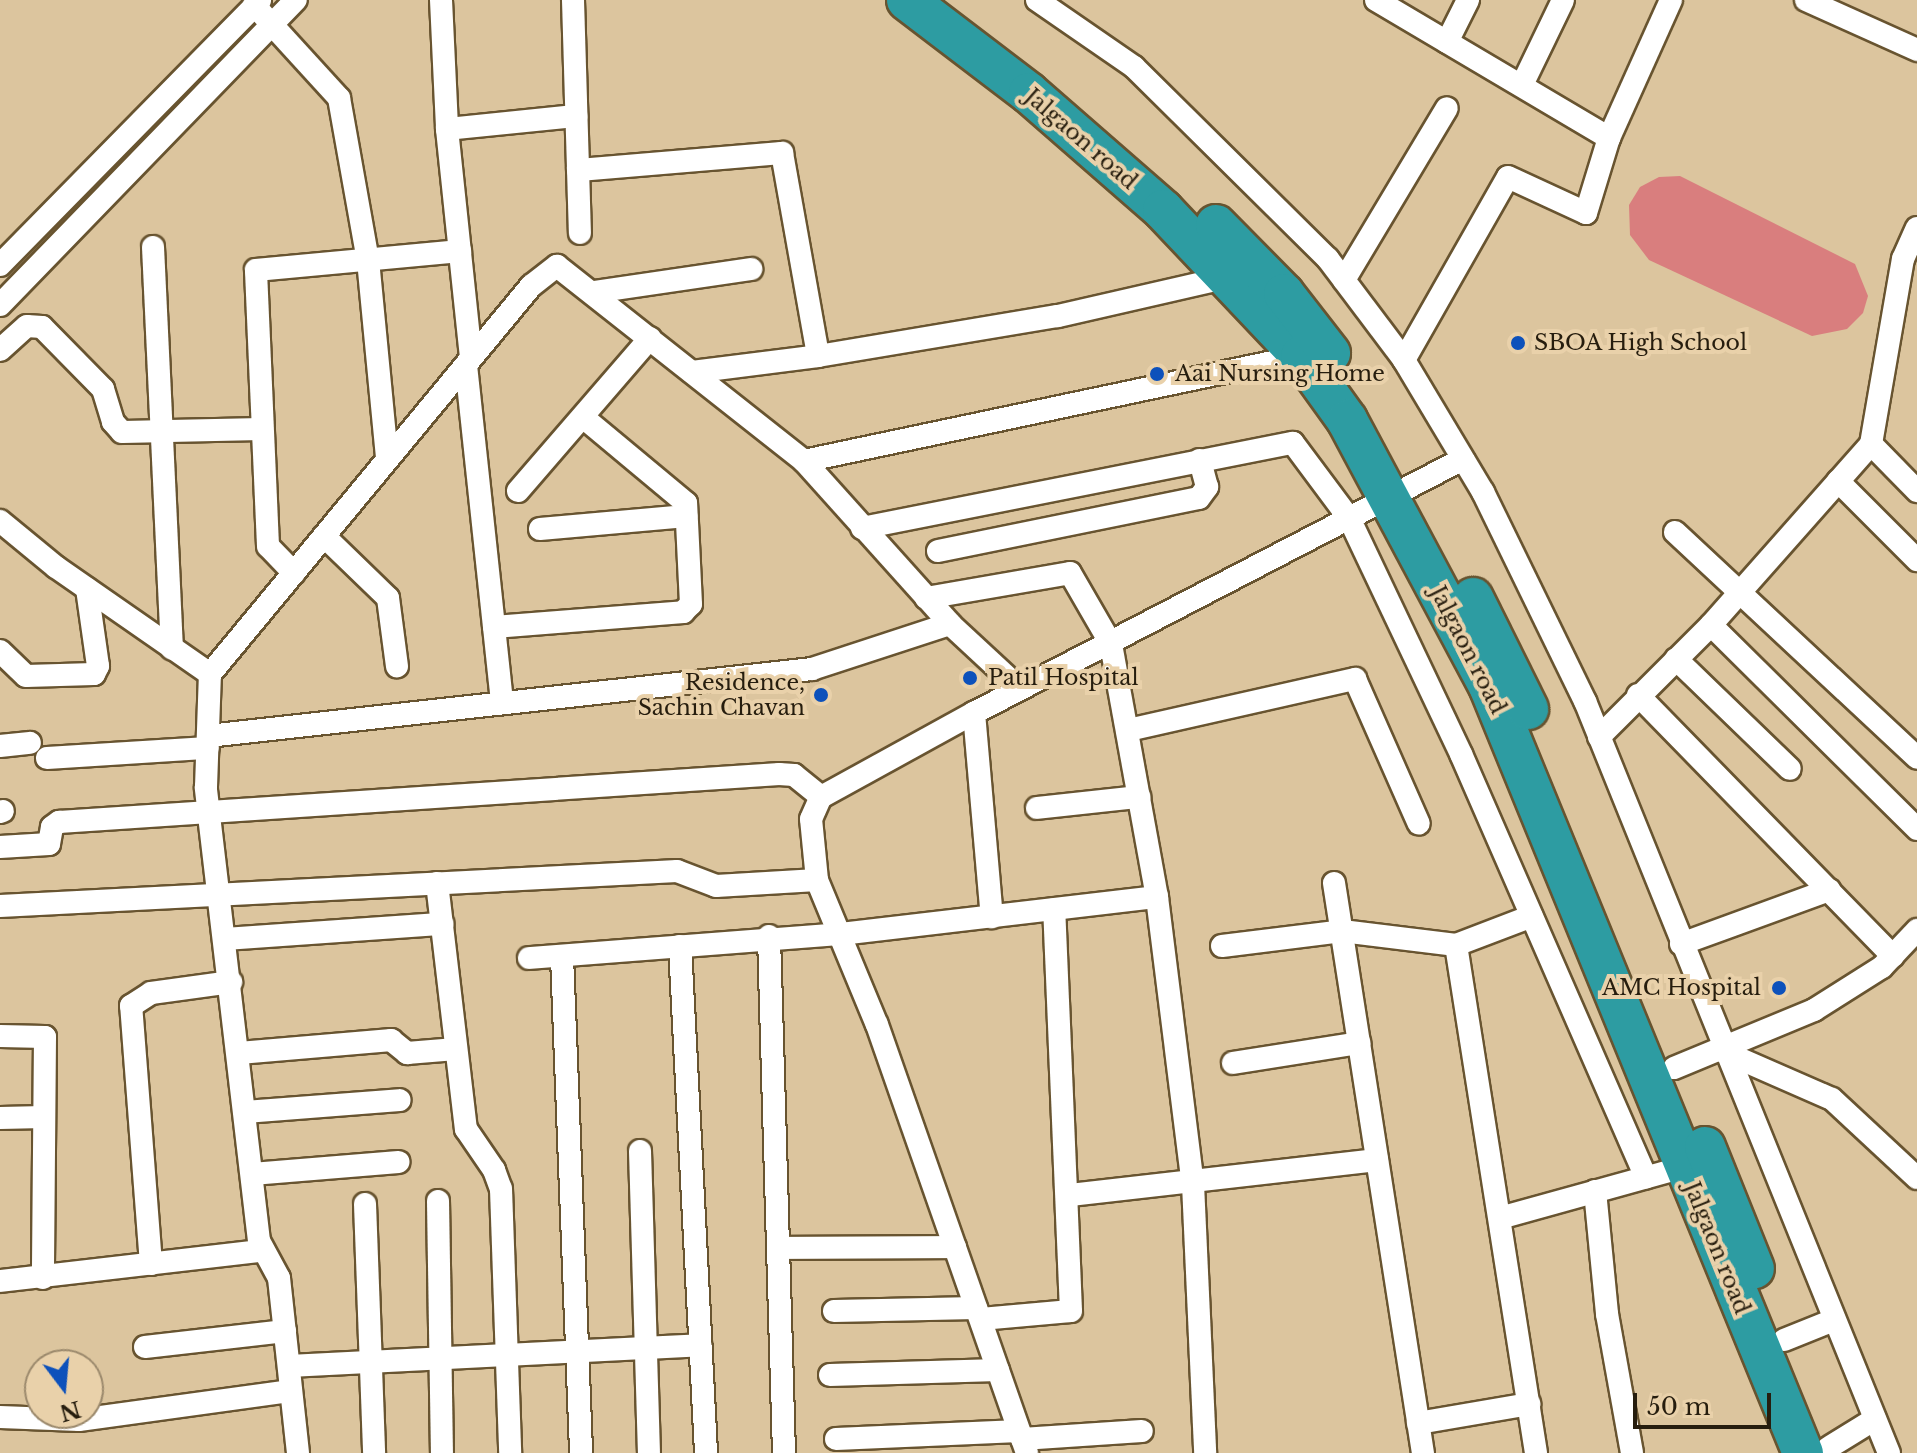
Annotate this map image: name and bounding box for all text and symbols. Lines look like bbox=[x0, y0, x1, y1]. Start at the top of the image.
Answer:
street label: Jalgaon road bbox=[1019, 83, 1143, 195]
place label: SBOA High School bbox=[1534, 330, 1748, 356]
marker: SBOA High School bbox=[1509, 334, 1527, 352]
place label: Aai Nursing Home bbox=[1175, 361, 1385, 387]
marker: Aai Nursing Home bbox=[1146, 363, 1168, 385]
street label: Jalgaon road bbox=[1424, 582, 1512, 718]
place label: Patil Hospital bbox=[988, 665, 1139, 691]
marker: Patil Hospital bbox=[959, 667, 981, 689]
place label: Residence, Sachin Chavan bbox=[638, 669, 805, 720]
marker: Residence, Sachin Chavan bbox=[812, 686, 830, 704]
place label: AMC Hospital bbox=[1602, 975, 1761, 1001]
marker: AMC Hospital bbox=[1768, 977, 1790, 999]
street label: Jalgaon road bbox=[1679, 1178, 1755, 1318]
north arrow bbox=[24, 1349, 104, 1429]
scale bar bbox=[1637, 1377, 1775, 1427]
text: 50 m bbox=[1647, 1392, 1710, 1421]
text: N bbox=[57, 1395, 84, 1426]

